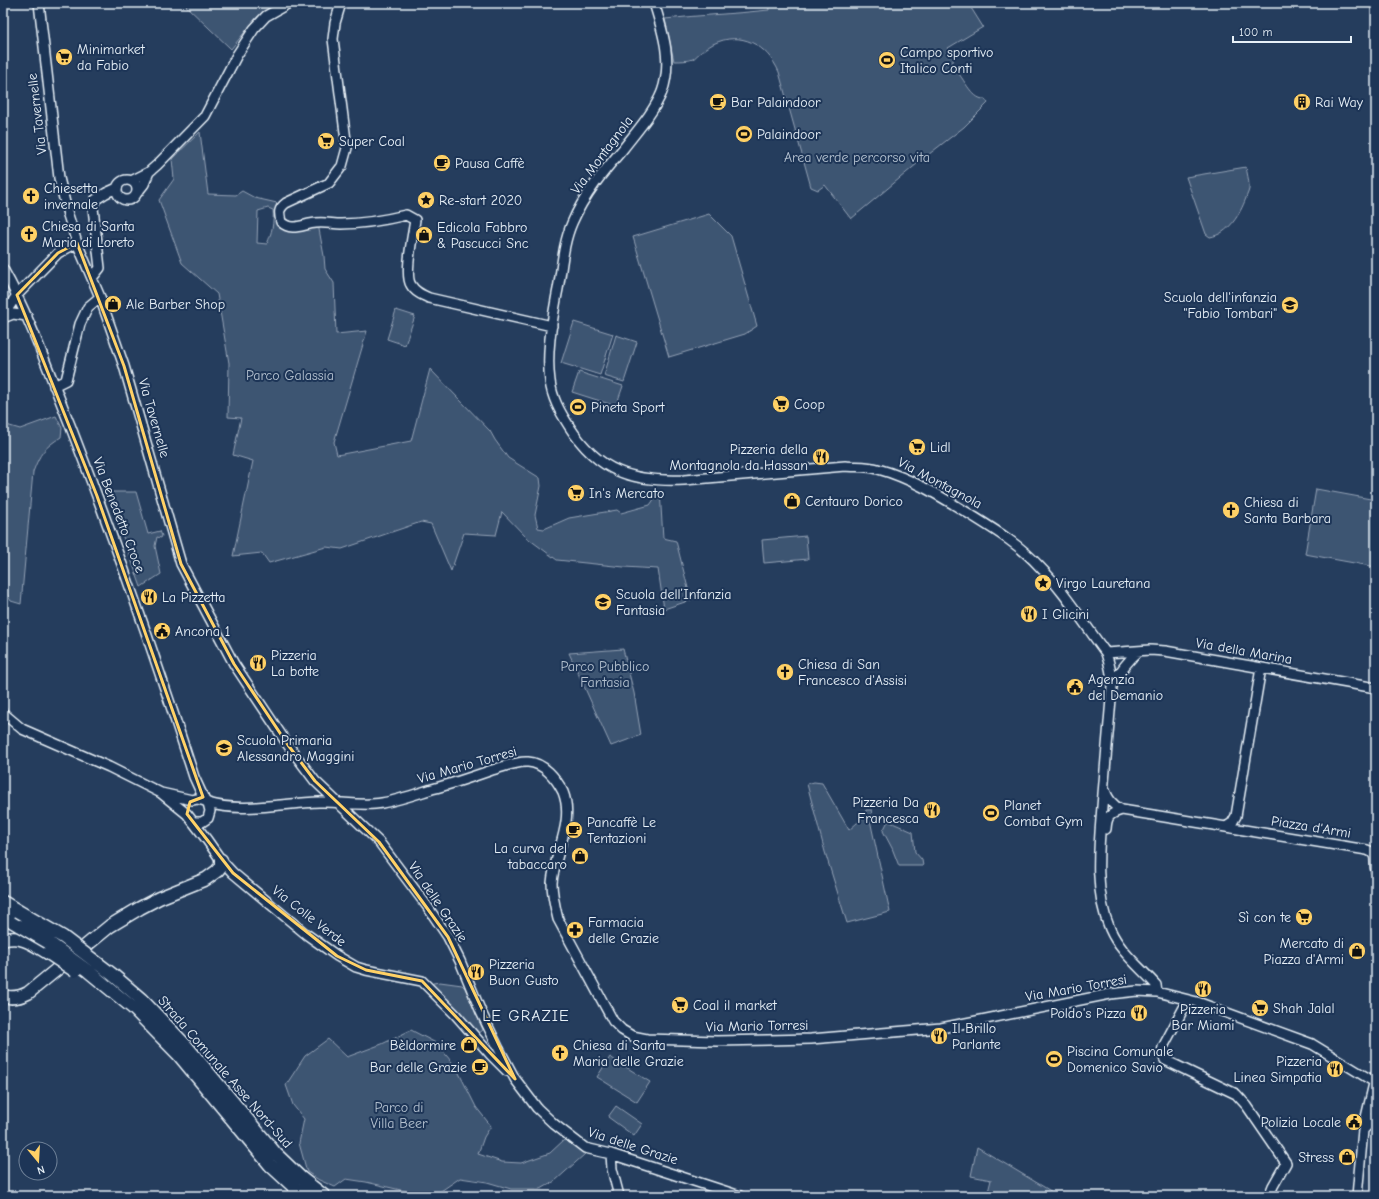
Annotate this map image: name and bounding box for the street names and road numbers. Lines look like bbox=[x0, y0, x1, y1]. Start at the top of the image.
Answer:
street label: Via Tavernelle bbox=[24, 72, 50, 156]
street label: Via Montagnola bbox=[567, 113, 637, 197]
street label: Via Tavernelle bbox=[135, 376, 173, 460]
street label: Via Montagnola bbox=[895, 454, 985, 512]
street label: Via Benedetto Croce bbox=[89, 455, 149, 575]
street label: Via della Marina bbox=[1194, 634, 1294, 668]
street label: Via Mario Torresi bbox=[415, 743, 519, 787]
street label: Piazza d'Armi bbox=[1270, 812, 1352, 842]
street label: Via delle Grazie bbox=[405, 858, 471, 946]
street label: Via Colle Verde bbox=[268, 882, 350, 950]
street label: Via Mario Torresi bbox=[1024, 971, 1128, 1005]
street label: Strada Comunale Asse Nord-Sud bbox=[154, 992, 296, 1152]
street label: Via Mario Torresi bbox=[706, 1017, 808, 1035]
street label: Via delle Grazie bbox=[586, 1123, 680, 1169]

